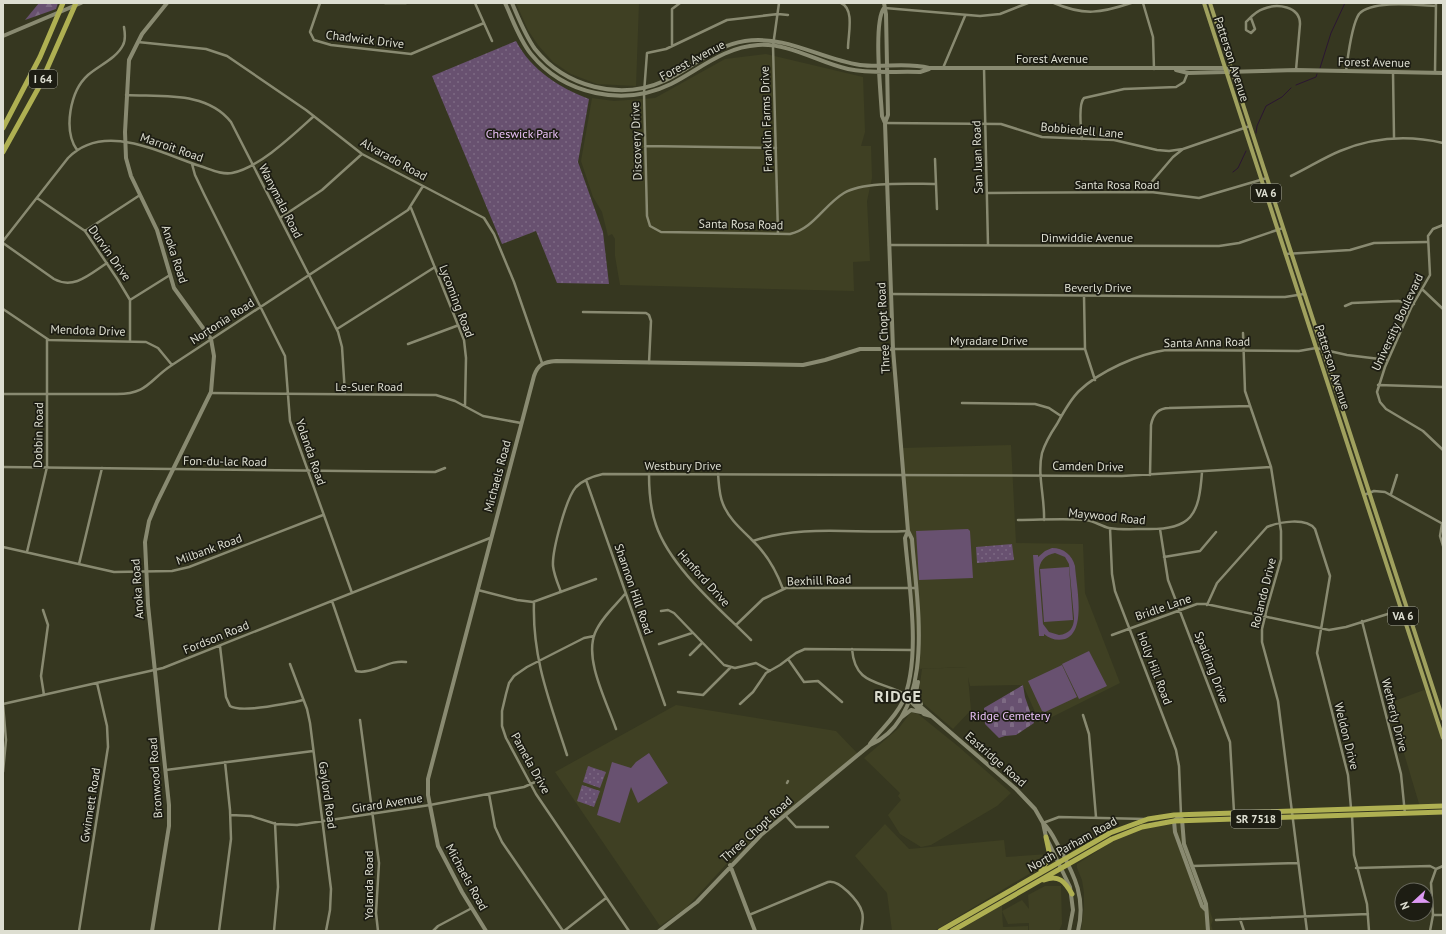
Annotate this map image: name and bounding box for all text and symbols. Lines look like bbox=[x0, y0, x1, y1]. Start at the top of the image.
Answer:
street label: Patterson Avenue bbox=[1211, 14, 1253, 104]
street label: Chadwick Drive bbox=[325, 27, 405, 51]
street label: Forest Avenue bbox=[657, 36, 727, 84]
street label: Forest Avenue bbox=[1016, 51, 1088, 66]
street label: Forest Avenue bbox=[1338, 54, 1410, 70]
street label: Franklin Farms Drive bbox=[757, 66, 775, 172]
road number: I 64 bbox=[29, 70, 57, 88]
street label: Discovery Drive bbox=[627, 101, 645, 181]
street label: Bobbiedell Lane bbox=[1040, 119, 1124, 141]
street label: San Juan Road bbox=[968, 120, 986, 194]
park label: Cheswick Park bbox=[486, 126, 559, 141]
street label: Marroit Road bbox=[138, 129, 206, 165]
street label: Alvarado Road bbox=[358, 135, 430, 183]
street label: Wanymala Road bbox=[256, 161, 306, 241]
street label: Santa Rosa Road bbox=[1075, 177, 1159, 192]
road number: VA 6 bbox=[1251, 184, 1281, 202]
street label: Santa Rosa Road bbox=[699, 216, 783, 232]
street label: Durvin Drive bbox=[85, 222, 135, 284]
street label: Anoka Road bbox=[159, 223, 191, 285]
street label: Dinwiddie Avenue bbox=[1041, 230, 1133, 245]
street label: Lycoming Road bbox=[436, 263, 478, 339]
street label: University Boulevard bbox=[1368, 271, 1426, 373]
street label: Beverly Drive bbox=[1064, 280, 1132, 295]
street label: Three Chopt Road bbox=[873, 282, 893, 374]
street label: Nortonia Road bbox=[187, 295, 257, 347]
street label: Mendota Drive bbox=[50, 321, 126, 339]
street label: Patterson Avenue bbox=[1312, 322, 1354, 412]
street label: Myradare Drive bbox=[950, 333, 1028, 348]
street label: Santa Anna Road bbox=[1164, 334, 1250, 350]
street label: Le-Suer Road bbox=[335, 379, 403, 394]
street label: Dobbin Road bbox=[30, 402, 46, 468]
street label: Yolanda Road bbox=[293, 417, 329, 487]
street label: Michaels Road bbox=[480, 438, 514, 514]
street label: Fon-du-lac Road bbox=[183, 453, 267, 469]
street label: Westbury Drive bbox=[645, 458, 721, 473]
street label: Camden Drive bbox=[1052, 458, 1124, 474]
street label: Maywood Road bbox=[1068, 504, 1146, 528]
street label: Milbank Road bbox=[174, 530, 244, 568]
street label: Shannon Hill Road bbox=[611, 542, 657, 636]
street label: Hanford Drive bbox=[675, 546, 733, 610]
street label: Rolando Drive bbox=[1247, 556, 1279, 630]
street label: Anoka Road bbox=[127, 558, 147, 620]
street label: Bexhill Road bbox=[787, 571, 851, 589]
street label: Bridle Lane bbox=[1133, 590, 1193, 624]
road number: VA 6 bbox=[1388, 607, 1418, 625]
street label: Fordson Road bbox=[181, 617, 251, 657]
street label: Holly Hill Road bbox=[1134, 629, 1176, 707]
street label: Spalding Drive bbox=[1192, 629, 1232, 705]
street label: Wetherly Drive bbox=[1379, 677, 1411, 753]
district label: RIDGE bbox=[874, 686, 922, 706]
street label: Weldon Drive bbox=[1331, 701, 1363, 771]
park label: Ridge Cemetery bbox=[970, 708, 1051, 723]
street label: Eastridge Road bbox=[962, 728, 1030, 790]
street label: Pamela Drive bbox=[508, 730, 554, 796]
street label: Bronwood Road bbox=[145, 737, 165, 819]
street label: Gaylord Road bbox=[316, 760, 340, 830]
street label: Gwinnett Road bbox=[77, 767, 103, 843]
street label: Girard Avenue bbox=[351, 790, 423, 816]
street label: Three Chopt Road bbox=[717, 793, 795, 865]
road number: SR 7518 bbox=[1231, 810, 1281, 828]
street label: North Parham Road bbox=[1025, 813, 1119, 875]
street label: Michaels Road bbox=[443, 841, 491, 913]
street label: Yolanda Road bbox=[361, 850, 376, 920]
north arrow bbox=[1394, 882, 1434, 922]
text: N bbox=[1397, 900, 1413, 912]

